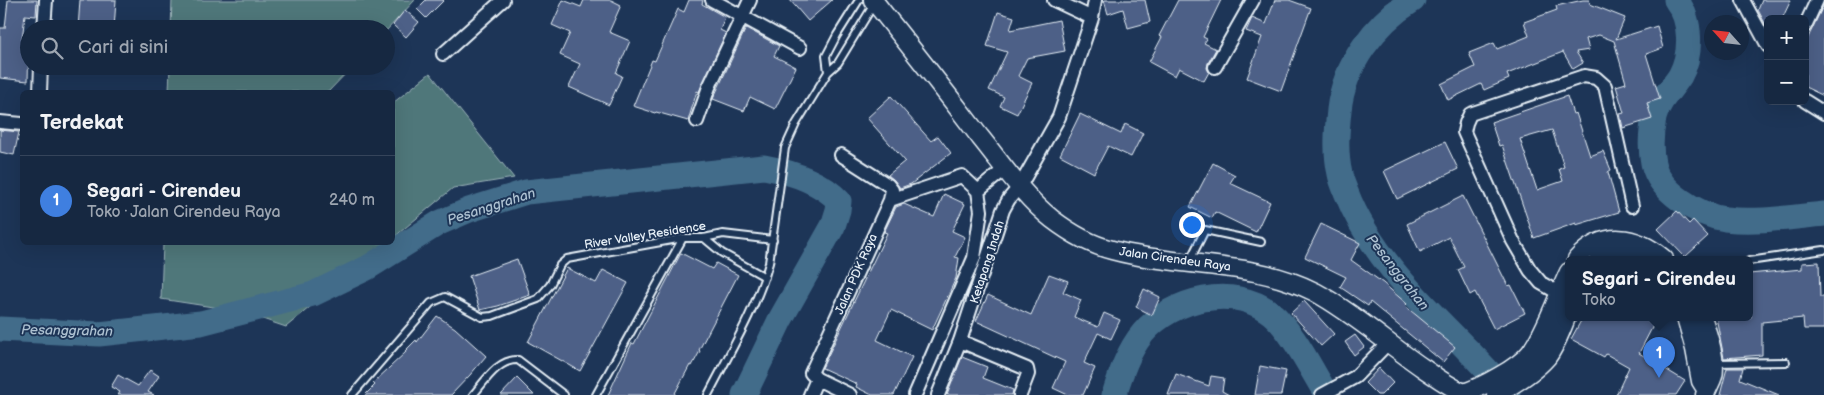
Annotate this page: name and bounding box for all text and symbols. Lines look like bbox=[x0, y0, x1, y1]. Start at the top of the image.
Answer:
north arrow bbox=[1704, 15, 1749, 60]
map controls bbox=[1764, 15, 1809, 105]
button: + bbox=[1764, 15, 1809, 60]
search box bbox=[20, 20, 395, 75]
icon: search bbox=[38, 34, 66, 62]
text: Cari di sini bbox=[78, 36, 168, 59]
button: − bbox=[1764, 60, 1809, 105]
text: Terdekat bbox=[40, 110, 124, 135]
text: Segari - Cirendeu bbox=[87, 180, 241, 203]
water label: Pesanggrahan bbox=[445, 184, 538, 229]
text: 1 bbox=[53, 191, 59, 210]
text: 240 m bbox=[329, 191, 375, 210]
text: Toko · Jalan Cirendeu Raya bbox=[87, 203, 280, 222]
your location bbox=[1179, 212, 1205, 238]
street label: River Valley Residence bbox=[583, 218, 707, 253]
street label: Ketapang Indah bbox=[967, 218, 1008, 306]
street label: Jalan PDK Raya bbox=[832, 231, 881, 317]
water label: Pesanggrahan bbox=[1363, 231, 1433, 314]
street label: Jalan Cirendeu Raya bbox=[1118, 244, 1232, 275]
popup bbox=[1565, 256, 1753, 321]
text: Segari - Cirendeu bbox=[1582, 268, 1736, 291]
text: Toko bbox=[1582, 291, 1616, 310]
water label: Pesanggrahan bbox=[21, 321, 113, 340]
pin: 1 bbox=[1643, 337, 1675, 378]

